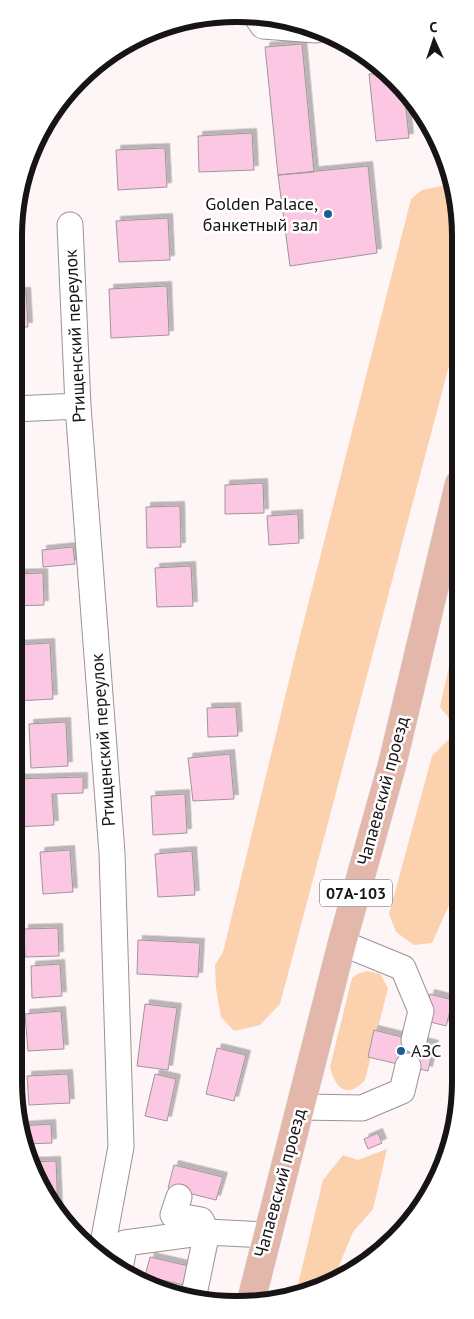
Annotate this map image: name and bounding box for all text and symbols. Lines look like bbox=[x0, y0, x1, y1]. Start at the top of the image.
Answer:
north arrow bbox=[409, 15, 459, 65]
text: С bbox=[429, 18, 438, 36]
place label: Golden Palace, банкетный зал bbox=[203, 192, 318, 236]
marker: Golden Palace, банкетный зал bbox=[322, 208, 334, 220]
street label: Ртищенский переулок bbox=[58, 248, 91, 423]
street label: Ртищенский переулок bbox=[85, 652, 120, 827]
street label: Чапаевский проезд bbox=[352, 714, 414, 868]
road number: 07А-103 bbox=[320, 880, 392, 906]
place label: АЗС bbox=[411, 1039, 442, 1062]
marker: АЗС bbox=[395, 1045, 407, 1057]
street label: Чапаевский проезд bbox=[249, 1106, 311, 1260]

